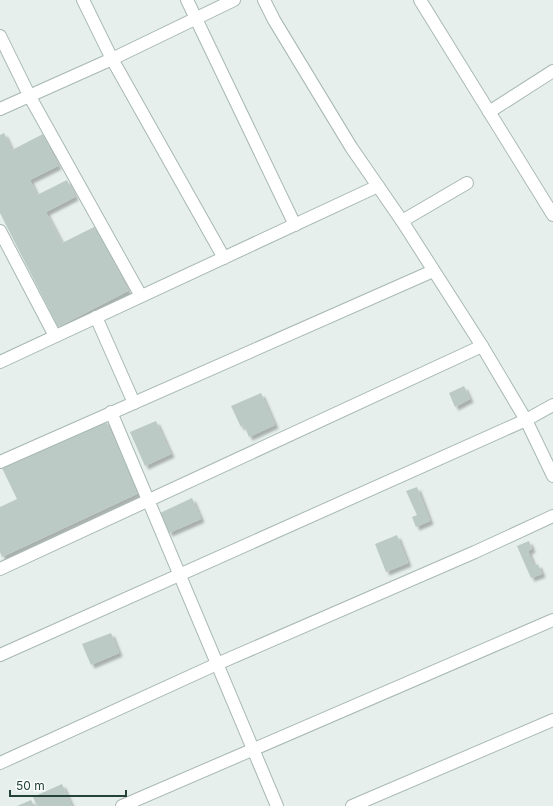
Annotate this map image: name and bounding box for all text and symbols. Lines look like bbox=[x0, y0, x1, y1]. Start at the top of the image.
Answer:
scale bar bbox=[10, 772, 126, 798]
text: 50 m bbox=[16, 778, 45, 793]

